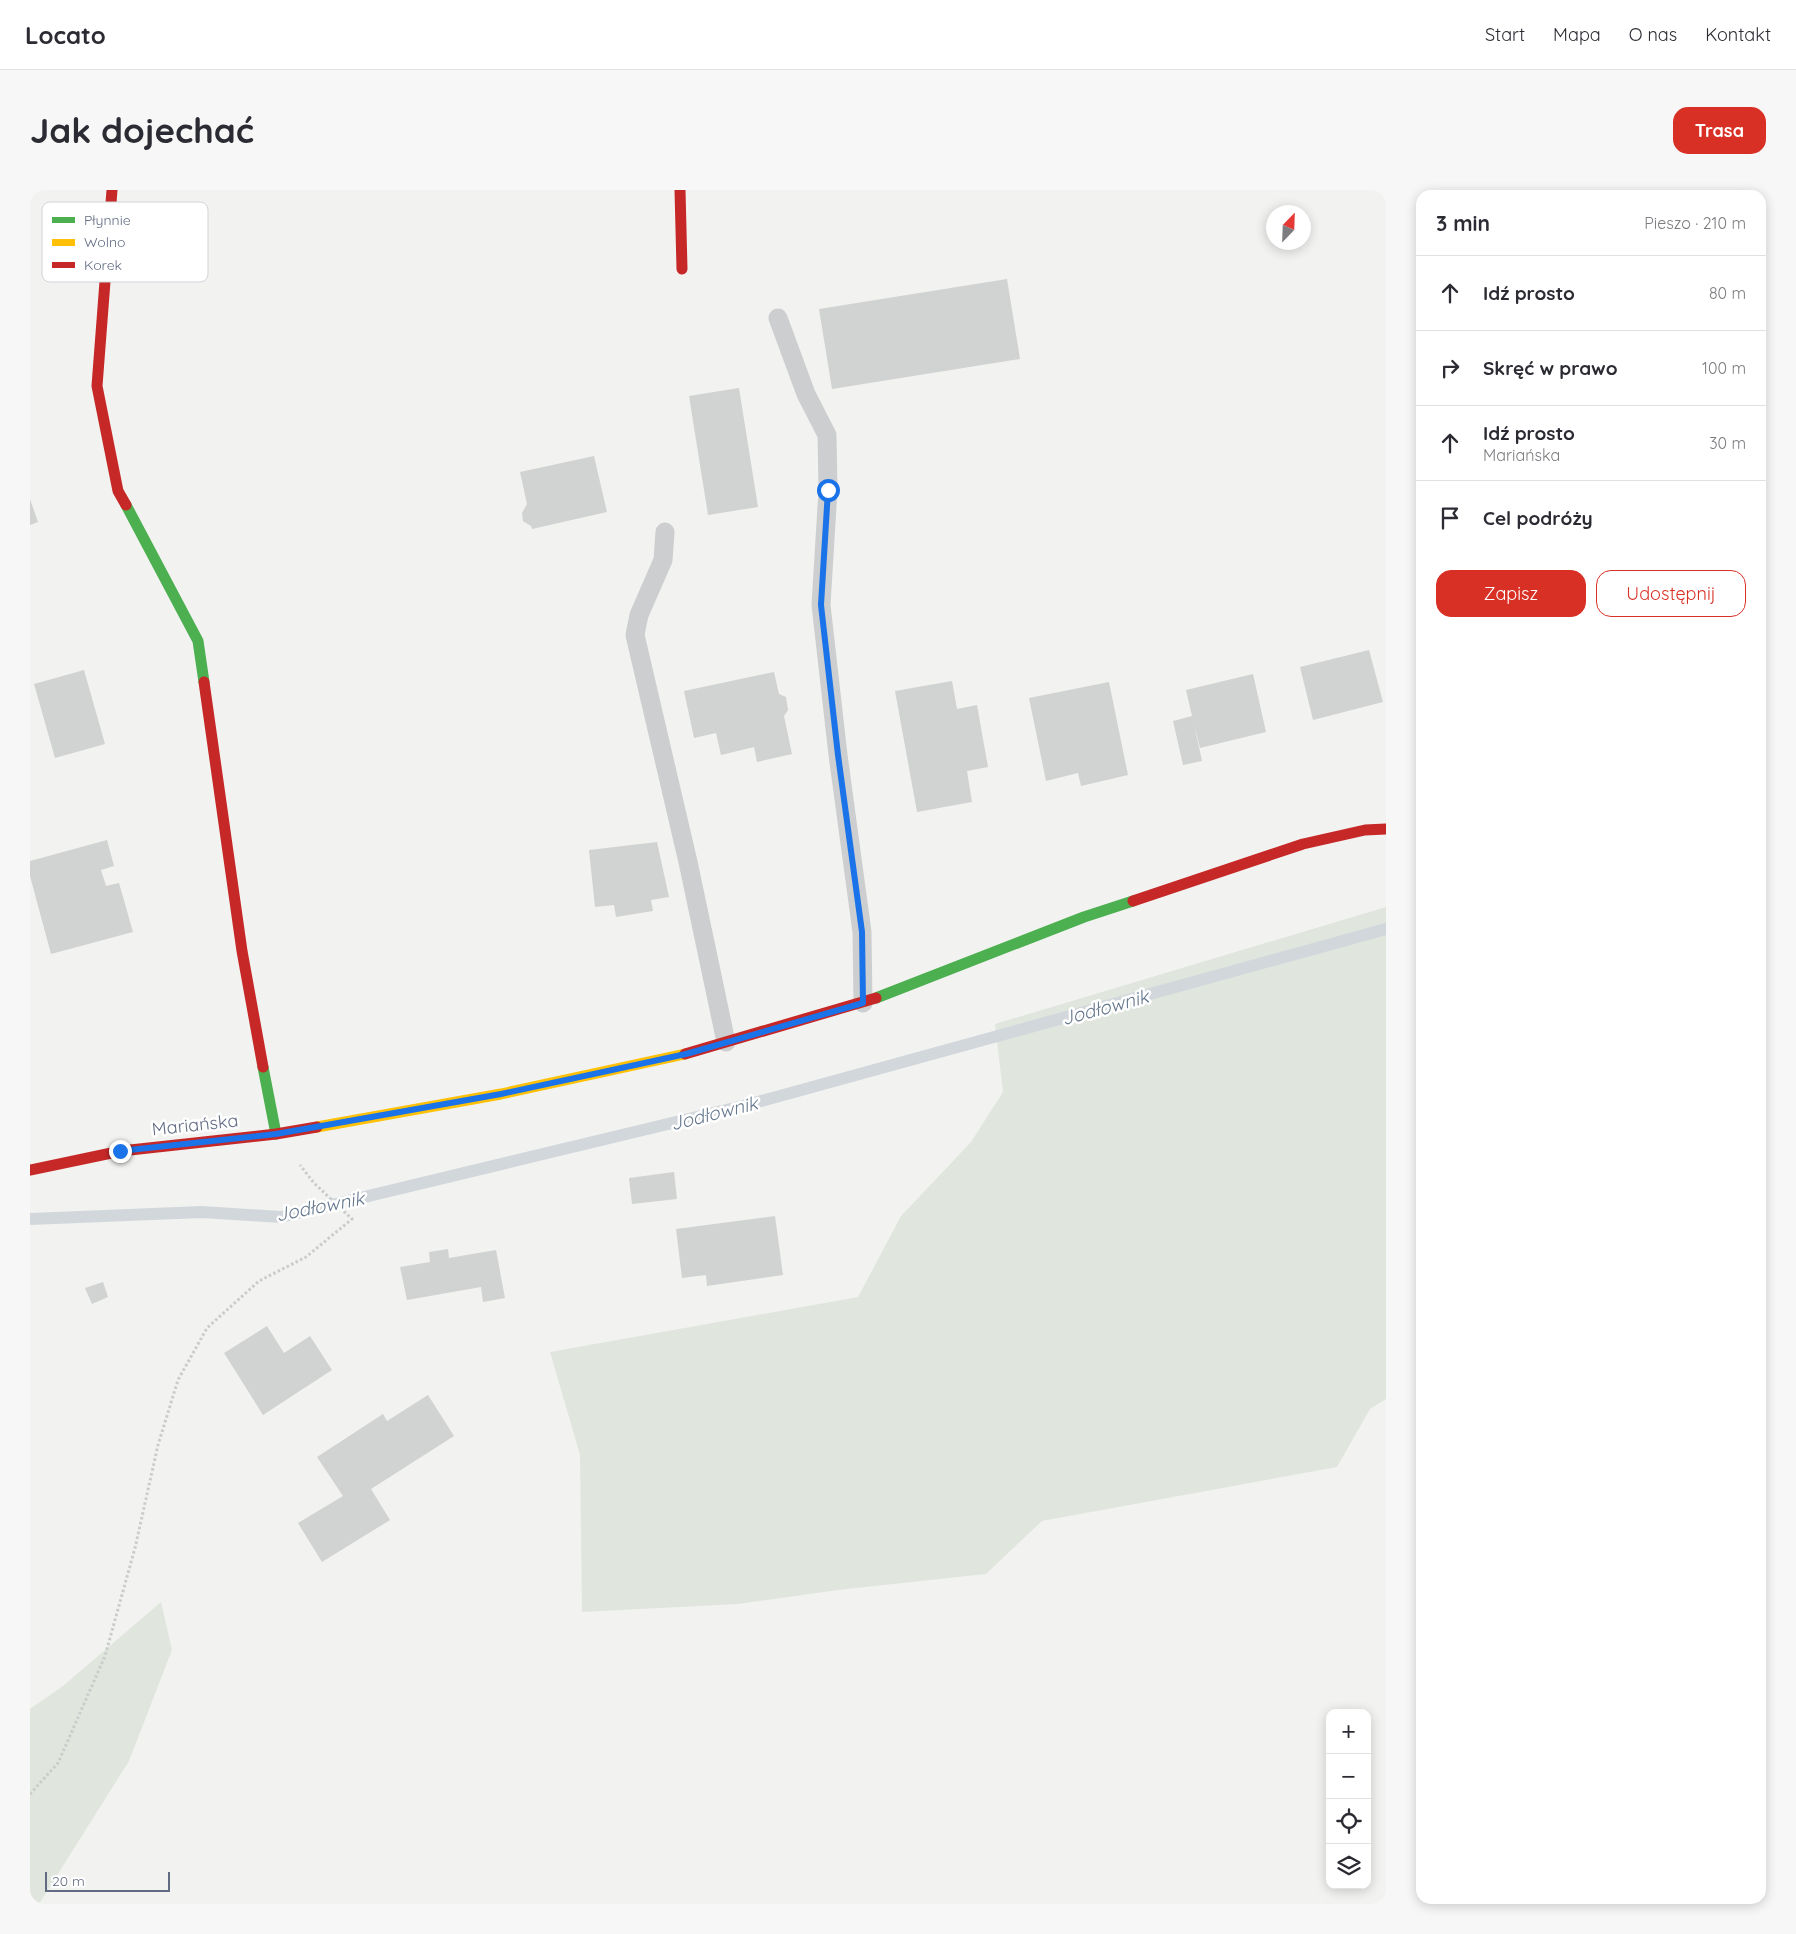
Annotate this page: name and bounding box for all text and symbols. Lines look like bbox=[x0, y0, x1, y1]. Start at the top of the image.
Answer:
text: Locato bbox=[25, 20, 106, 50]
text: Start bbox=[1485, 23, 1525, 46]
text: Mapa bbox=[1553, 23, 1601, 46]
text: O nas bbox=[1629, 23, 1677, 46]
text: Kontakt bbox=[1705, 23, 1771, 46]
button: Trasa bbox=[1673, 107, 1766, 154]
text: Jak dojechać bbox=[30, 108, 254, 152]
legend bbox=[42, 202, 208, 282]
north arrow bbox=[1266, 205, 1311, 250]
text: 3 min bbox=[1436, 210, 1490, 236]
text: Płynnie bbox=[84, 211, 131, 229]
text: Pieszo · 210 m bbox=[1644, 213, 1746, 233]
text: Wolno bbox=[84, 233, 126, 251]
text: Korek bbox=[84, 256, 122, 274]
icon: ahead bbox=[1436, 279, 1464, 307]
text: Idź prosto bbox=[1483, 281, 1575, 305]
text: 80 m bbox=[1709, 283, 1746, 303]
icon: right bbox=[1436, 354, 1464, 382]
text: Skręć w prawo bbox=[1483, 356, 1618, 380]
text: 100 m bbox=[1702, 358, 1746, 378]
text: Idź prosto bbox=[1483, 421, 1575, 445]
icon: ahead bbox=[1436, 429, 1464, 457]
text: 30 m bbox=[1709, 433, 1746, 453]
text: Mariańska bbox=[1483, 445, 1560, 465]
route start bbox=[817, 479, 840, 502]
icon: arrive bbox=[1436, 504, 1464, 532]
text: Cel podróży bbox=[1483, 506, 1593, 530]
button: Zapisz bbox=[1436, 570, 1586, 617]
button: Udostępnij bbox=[1596, 570, 1746, 617]
water label: Jodłownik bbox=[1059, 983, 1153, 1030]
water label: Jodłownik bbox=[668, 1090, 762, 1135]
street label: Mariańska bbox=[151, 1109, 239, 1140]
route end bbox=[109, 1140, 132, 1163]
water label: Jodłownik bbox=[274, 1185, 368, 1226]
map controls bbox=[1326, 1709, 1371, 1889]
button: + bbox=[1326, 1709, 1371, 1754]
button: − bbox=[1326, 1754, 1371, 1799]
button: locate bbox=[1326, 1799, 1371, 1844]
button: layers bbox=[1326, 1844, 1371, 1889]
scale bar bbox=[45, 1869, 170, 1892]
text: 20 m bbox=[52, 1872, 85, 1890]

